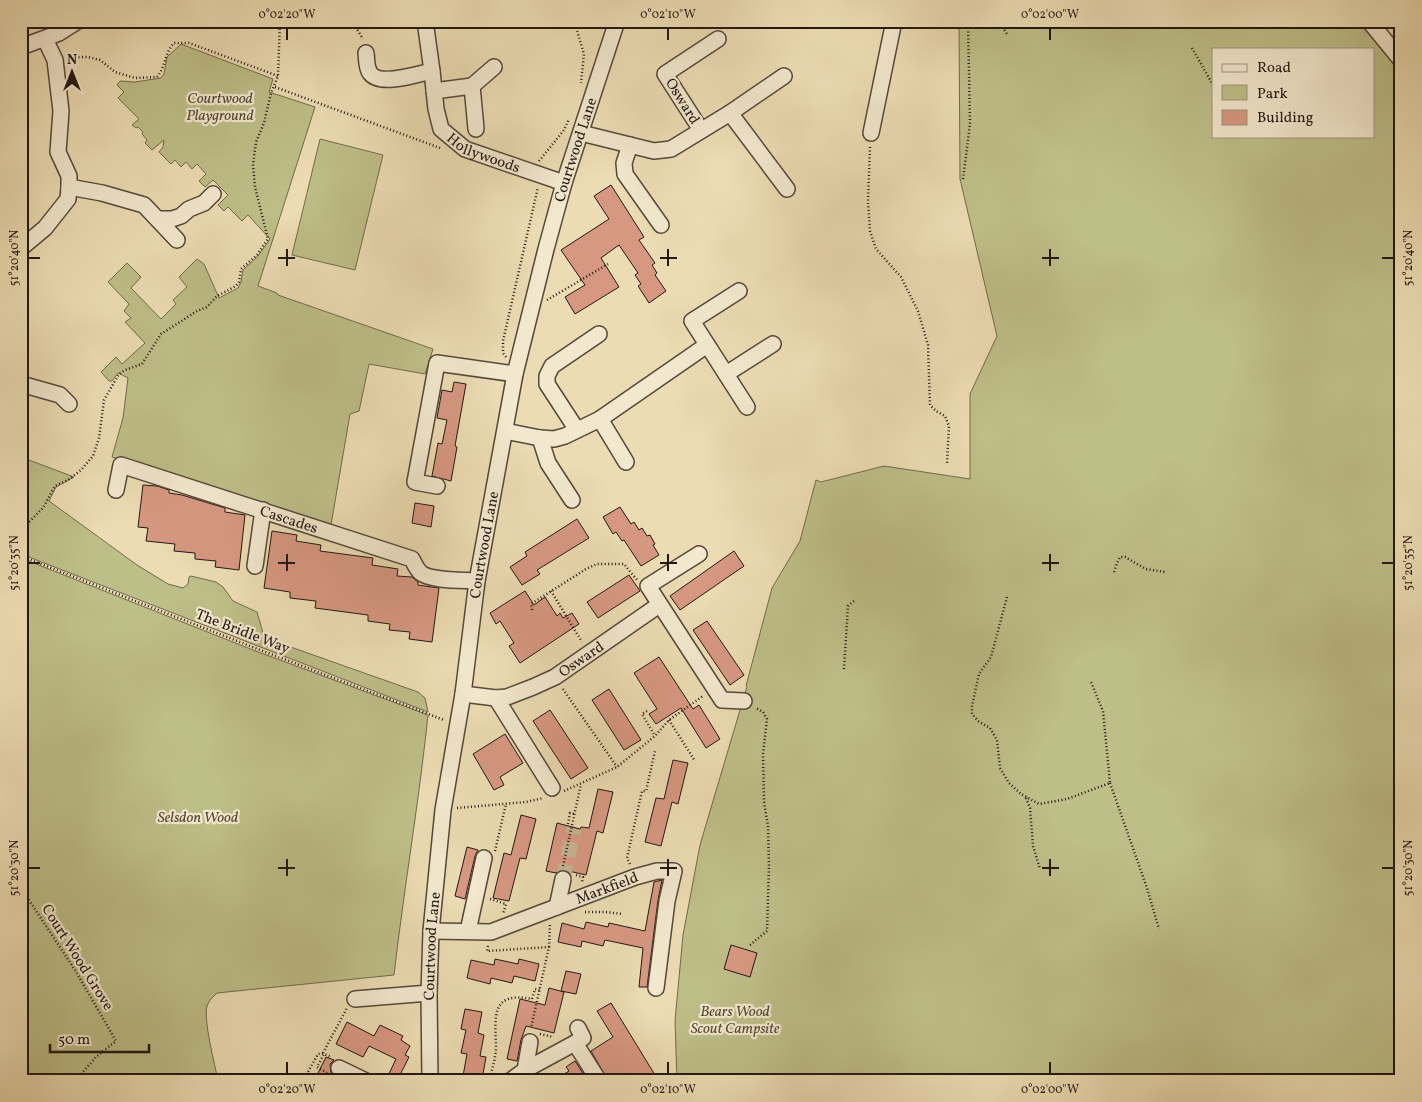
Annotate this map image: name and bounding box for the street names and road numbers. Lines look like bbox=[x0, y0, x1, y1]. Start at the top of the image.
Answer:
street label: Osward bbox=[659, 75, 704, 129]
street label: Courtwood Lane bbox=[550, 95, 603, 205]
street label: Hollywoods bbox=[441, 129, 523, 179]
street label: Courtwood Lane bbox=[466, 490, 505, 600]
street label: Cascades bbox=[257, 501, 320, 540]
street label: The Bridle Way bbox=[192, 605, 293, 660]
street label: Osward bbox=[555, 637, 609, 683]
street label: Markfield bbox=[573, 868, 642, 911]
street label: Courtwood Lane bbox=[420, 891, 447, 1000]
street label: Court Wood Grove bbox=[36, 901, 118, 1015]

